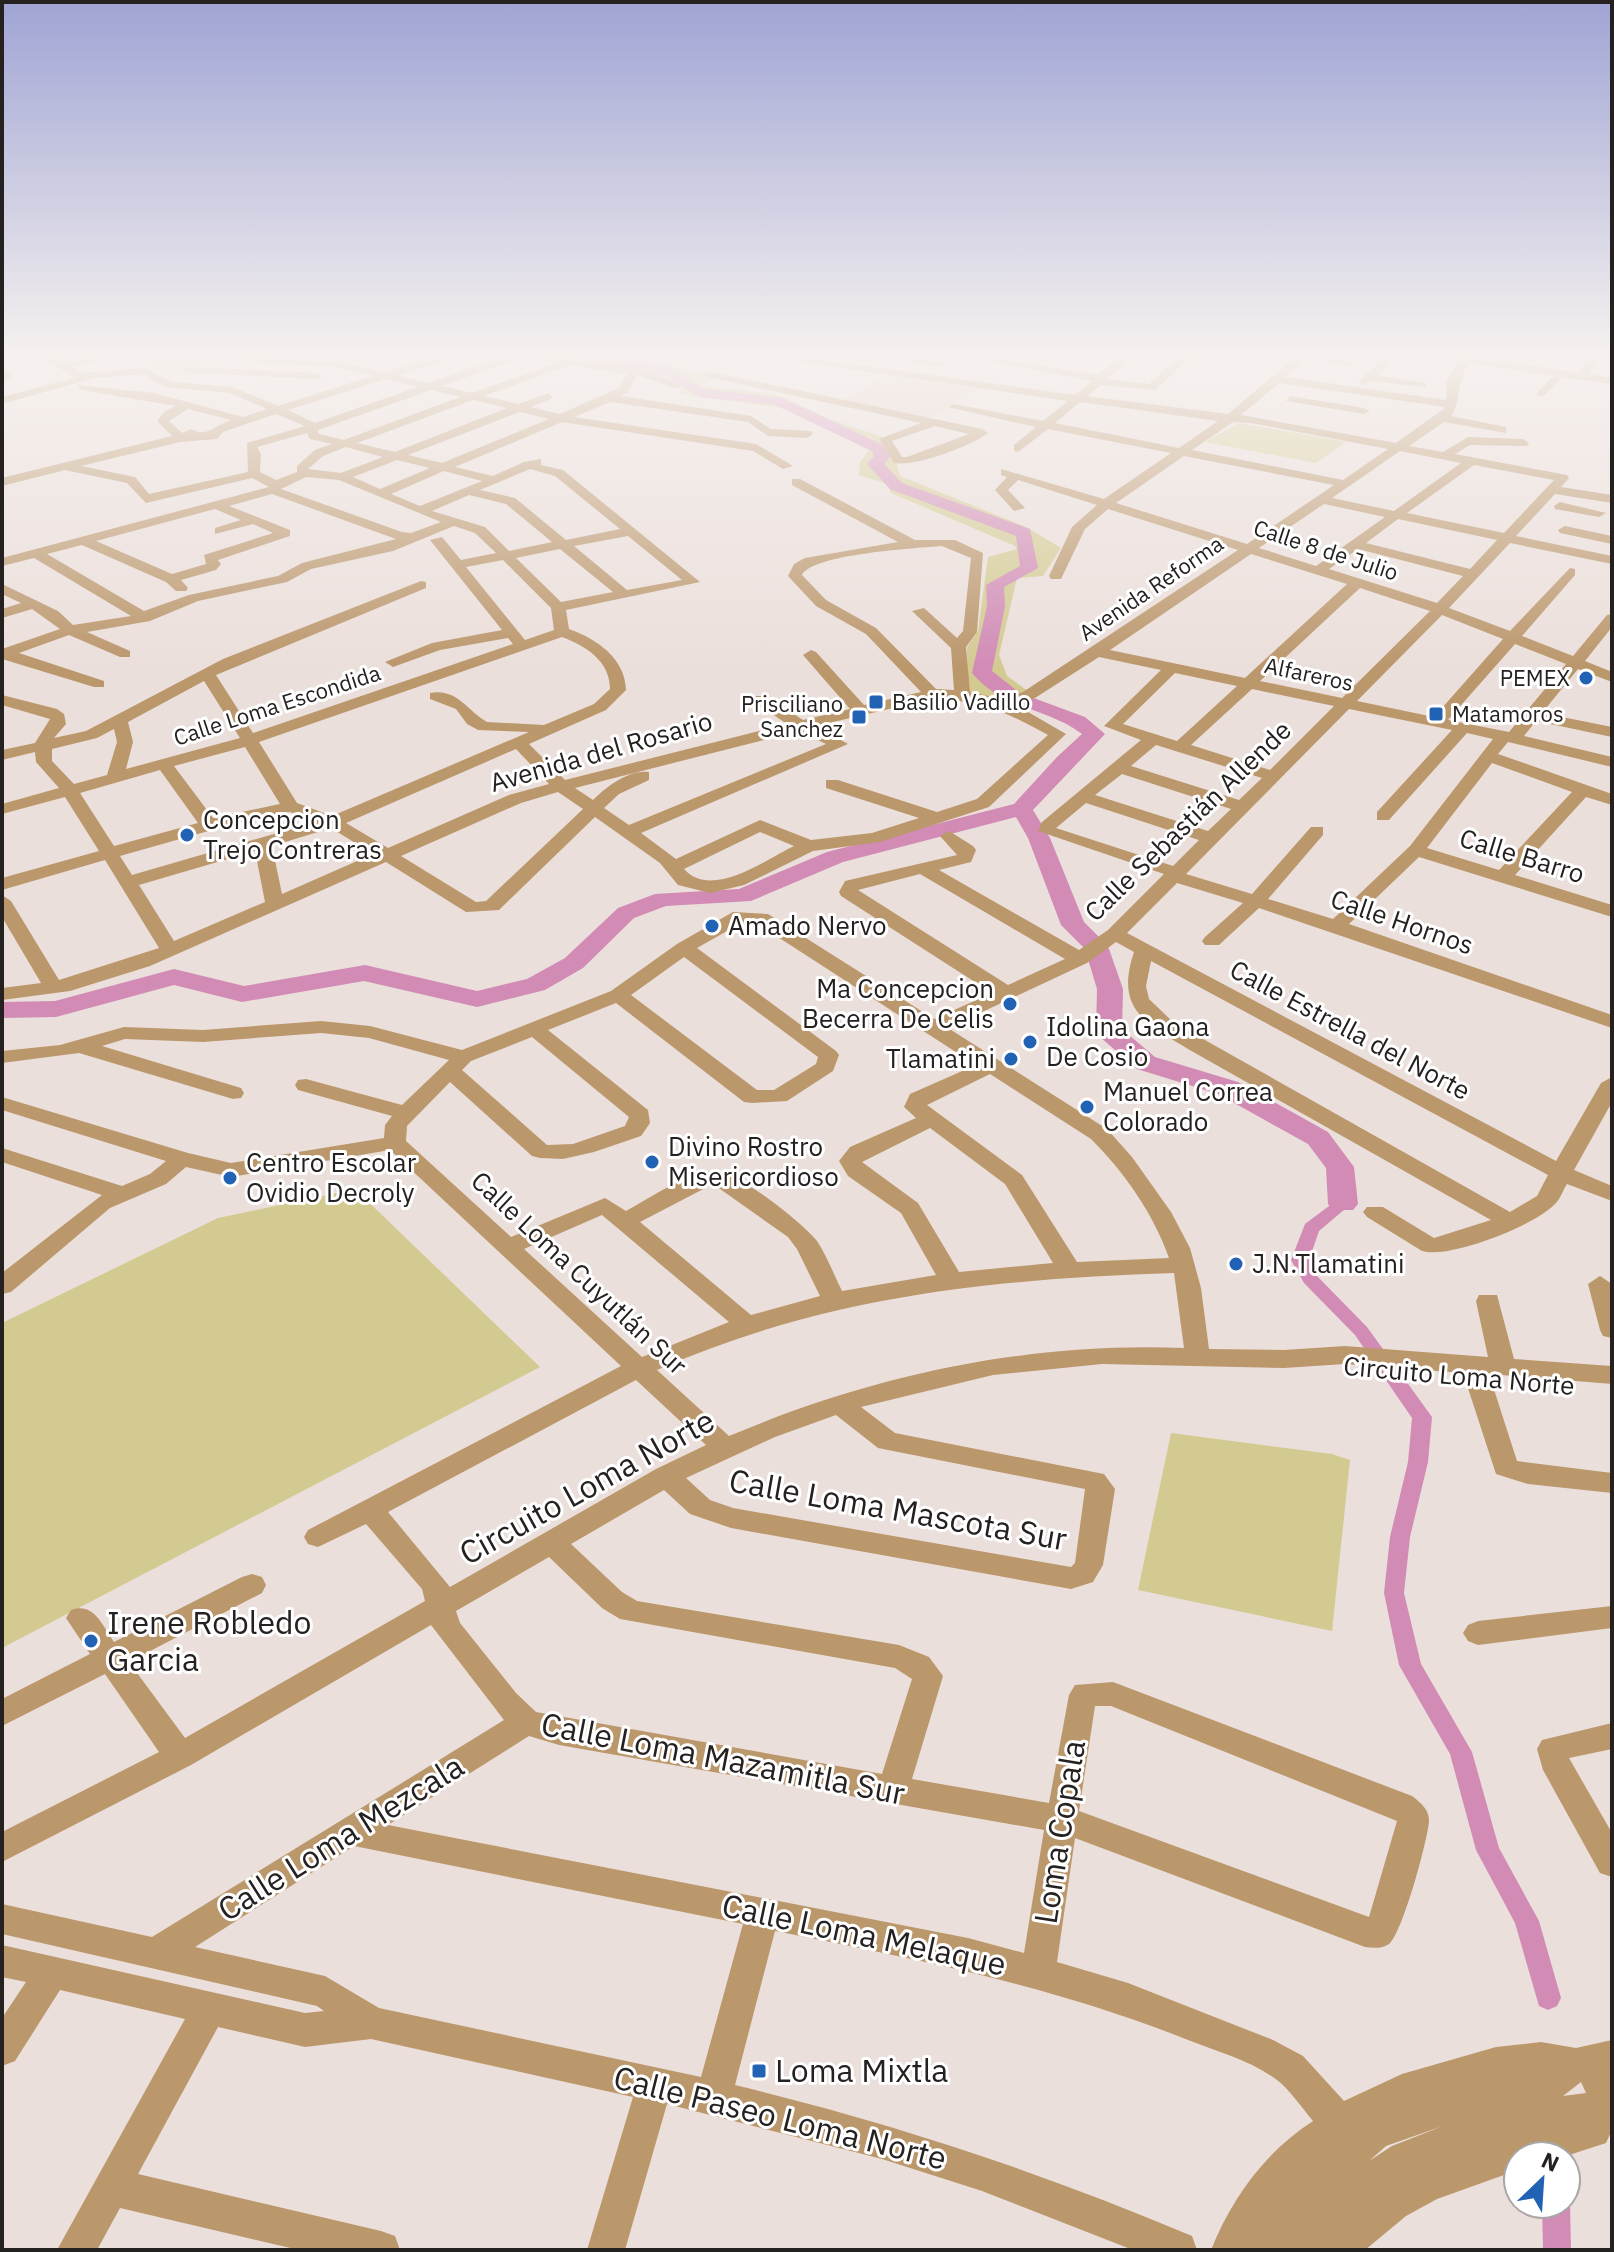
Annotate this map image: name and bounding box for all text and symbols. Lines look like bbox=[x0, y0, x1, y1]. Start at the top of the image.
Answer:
street label: Calle 8 de Julio bbox=[1250, 512, 1402, 587]
street label: Avenida Reforma bbox=[1073, 528, 1229, 647]
street label: Alfareros bbox=[1262, 650, 1356, 697]
street label: Calle Loma Escondida bbox=[170, 657, 384, 752]
place label: PEMEX bbox=[1500, 663, 1570, 692]
marker: PEMEX bbox=[1577, 669, 1595, 687]
place label: Basilio Vadillo bbox=[892, 687, 1030, 716]
place label: Prisciliano Sanchez bbox=[741, 689, 843, 743]
marker: Basilio Vadillo bbox=[867, 693, 885, 711]
place label: Matamoros bbox=[1452, 699, 1564, 728]
street label: Avenida del Rosario bbox=[486, 703, 716, 799]
marker: Matamoros bbox=[1427, 705, 1445, 723]
marker: Prisciliano Sanchez bbox=[850, 708, 868, 726]
street label: Calle Sebastián Allende bbox=[1077, 713, 1298, 928]
place label: Concepcion Trejo Contreras bbox=[203, 802, 382, 866]
street label: Calle Barro bbox=[1456, 820, 1589, 890]
marker: Concepcion Trejo Contreras bbox=[178, 826, 196, 844]
street label: Calle Hornos bbox=[1326, 881, 1478, 961]
place label: Amado Nervo bbox=[728, 908, 887, 942]
marker: Amado Nervo bbox=[703, 917, 721, 935]
street label: Calle Estrella del Norte bbox=[1224, 951, 1476, 1107]
place label: Ma Concepcion Becerra De Celis bbox=[802, 971, 994, 1035]
marker: Ma Concepcion Becerra De Celis bbox=[1001, 995, 1019, 1013]
place label: Idolina Gaona De Cosio bbox=[1046, 1009, 1210, 1073]
marker: Idolina Gaona De Cosio bbox=[1021, 1033, 1039, 1051]
place label: Tlamatini bbox=[886, 1041, 995, 1075]
marker: Tlamatini bbox=[1002, 1050, 1020, 1068]
place label: Manuel Correa Colorado bbox=[1103, 1074, 1273, 1138]
marker: Manuel Correa Colorado bbox=[1078, 1098, 1096, 1116]
place label: Divino Rostro Misericordioso bbox=[668, 1129, 839, 1193]
place label: Centro Escolar Ovidio Decroly bbox=[246, 1145, 417, 1209]
marker: Divino Rostro Misericordioso bbox=[643, 1153, 661, 1171]
street label: Calle Loma Cuyutlán Sur bbox=[464, 1163, 695, 1382]
marker: Centro Escolar Ovidio Decroly bbox=[221, 1169, 239, 1187]
place label: J.N.Tlamatini bbox=[1252, 1246, 1405, 1280]
marker: J.N.Tlamatini bbox=[1227, 1255, 1245, 1273]
street label: Circuito Loma Norte bbox=[1342, 1348, 1576, 1402]
street label: Circuito Loma Norte bbox=[451, 1399, 722, 1574]
street label: Calle Loma Mascota Sur bbox=[726, 1459, 1071, 1559]
place label: Irene Robledo Garcia bbox=[107, 1601, 311, 1680]
marker: Irene Robledo Garcia bbox=[82, 1632, 100, 1650]
street label: Calle Loma Mazamitla Sur bbox=[538, 1702, 909, 1814]
street label: Loma Copala bbox=[1024, 1737, 1094, 1927]
street label: Calle Loma Mezcala bbox=[210, 1745, 471, 1930]
street label: Calle Loma Melaque bbox=[718, 1883, 1010, 1985]
place label: Loma Mixtla bbox=[775, 2049, 948, 2091]
street label: Calle Paseo Loma Norte bbox=[610, 2055, 951, 2179]
marker: Loma Mixtla bbox=[750, 2062, 768, 2080]
north arrow bbox=[1502, 2140, 1582, 2220]
text: N bbox=[1537, 2145, 1564, 2178]

